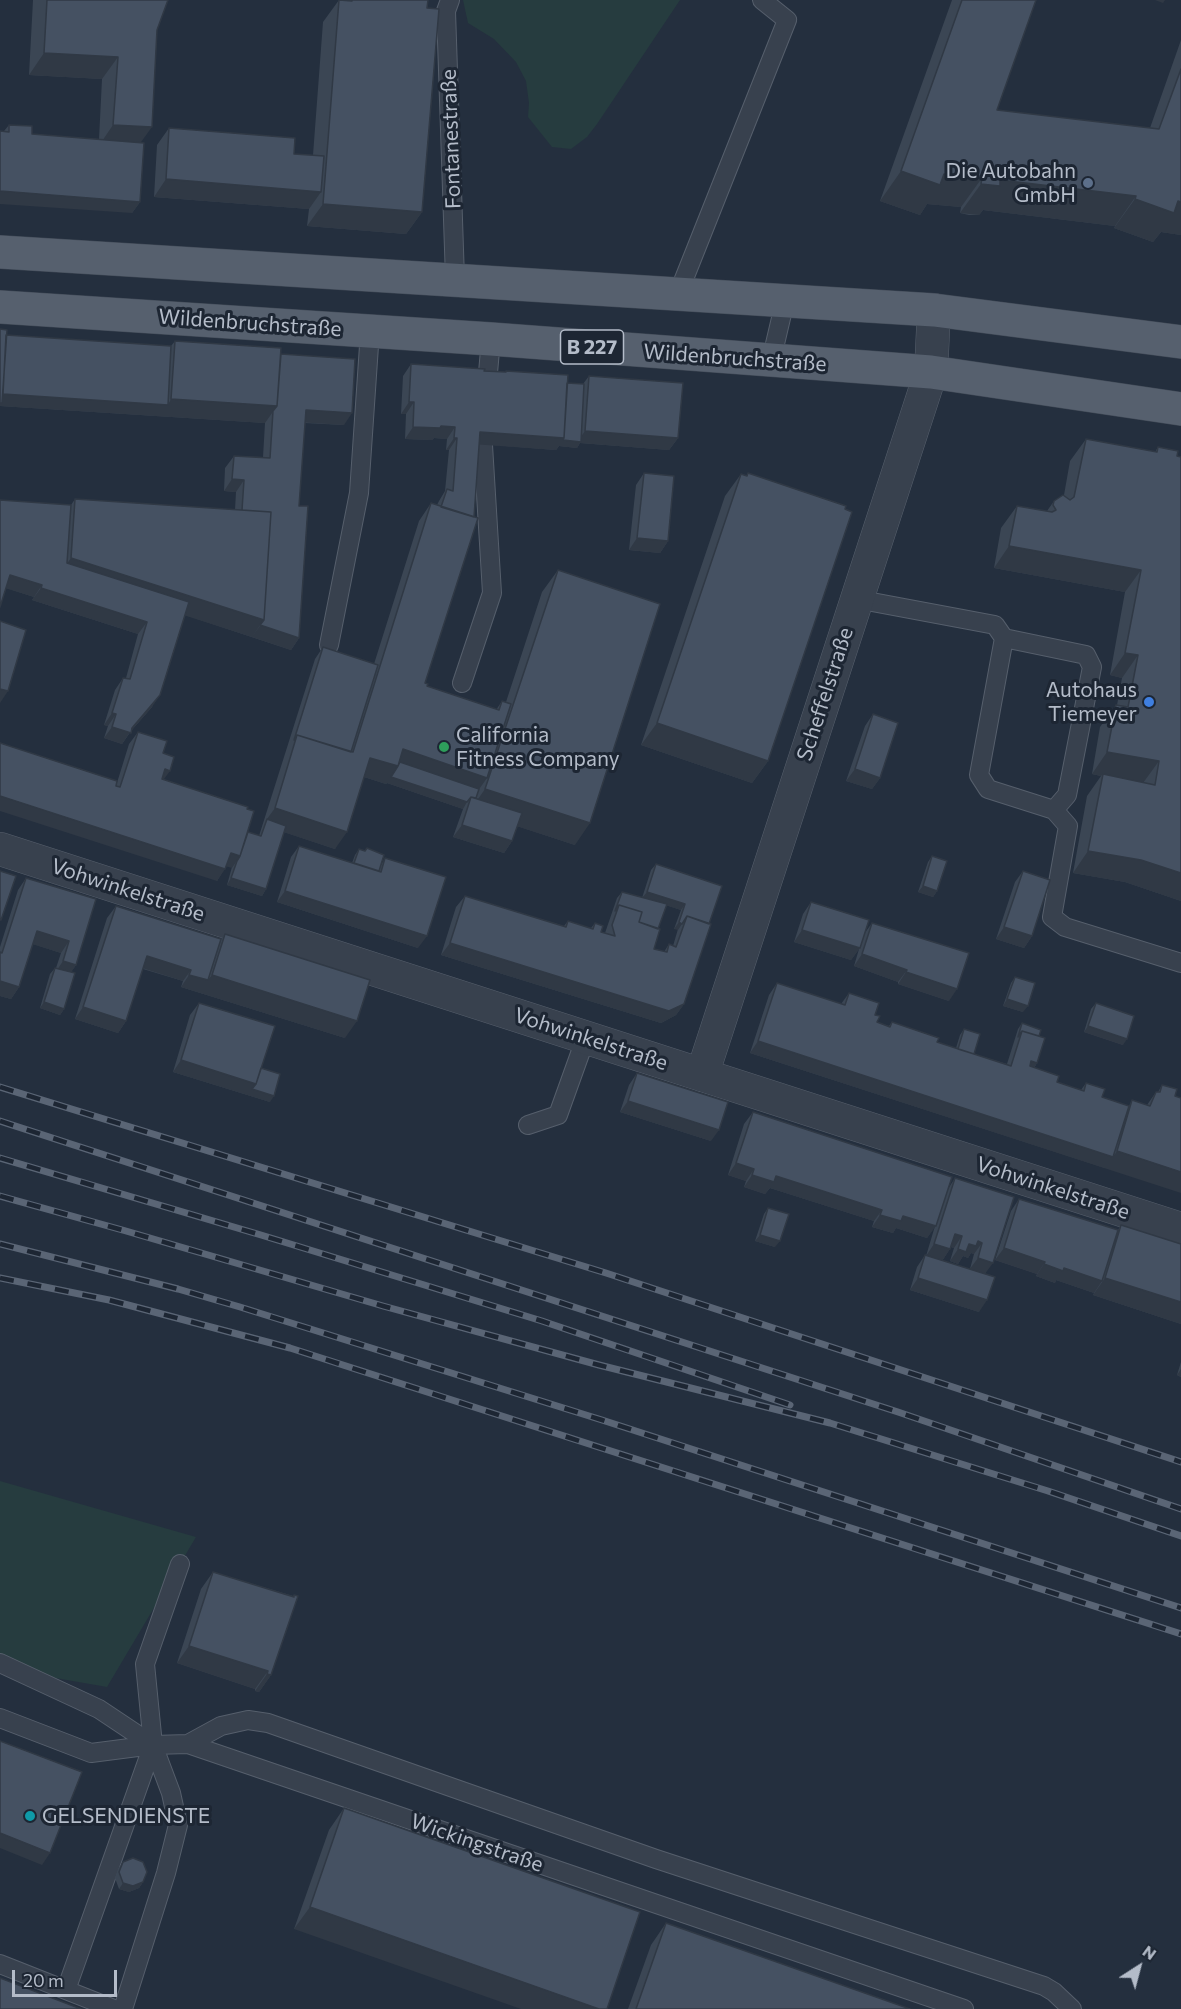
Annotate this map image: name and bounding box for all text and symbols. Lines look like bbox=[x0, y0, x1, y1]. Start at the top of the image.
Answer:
street label: Fontanestraße bbox=[436, 69, 466, 209]
place label: Die Autobahn GmbH bbox=[946, 158, 1076, 208]
marker: Die Autobahn GmbH bbox=[1081, 176, 1095, 190]
street label: Wildenbruchstraße bbox=[158, 304, 342, 342]
road number: B 227 bbox=[560, 330, 624, 364]
street label: Wildenbruchstraße bbox=[643, 339, 827, 377]
street label: Scheffelstraße bbox=[792, 624, 858, 764]
place label: Autohaus Tiemeyer bbox=[1046, 677, 1137, 727]
marker: Autohaus Tiemeyer bbox=[1142, 695, 1156, 709]
place label: California Fitness Company bbox=[456, 722, 620, 772]
marker: California Fitness Company bbox=[437, 740, 451, 754]
street label: Vohwinkelstraße bbox=[48, 853, 208, 927]
street label: Vohwinkelstraße bbox=[511, 1002, 671, 1076]
street label: Vohwinkelstraße bbox=[973, 1151, 1133, 1225]
place label: GELSENDIENSTE bbox=[42, 1803, 210, 1829]
marker: GELSENDIENSTE bbox=[23, 1809, 37, 1823]
street label: Wickingstraße bbox=[407, 1809, 547, 1877]
north arrow bbox=[1109, 1937, 1169, 1997]
text: N bbox=[1139, 1941, 1160, 1963]
scale bar bbox=[15, 1958, 120, 1996]
text: 20 m bbox=[23, 1969, 64, 1991]

